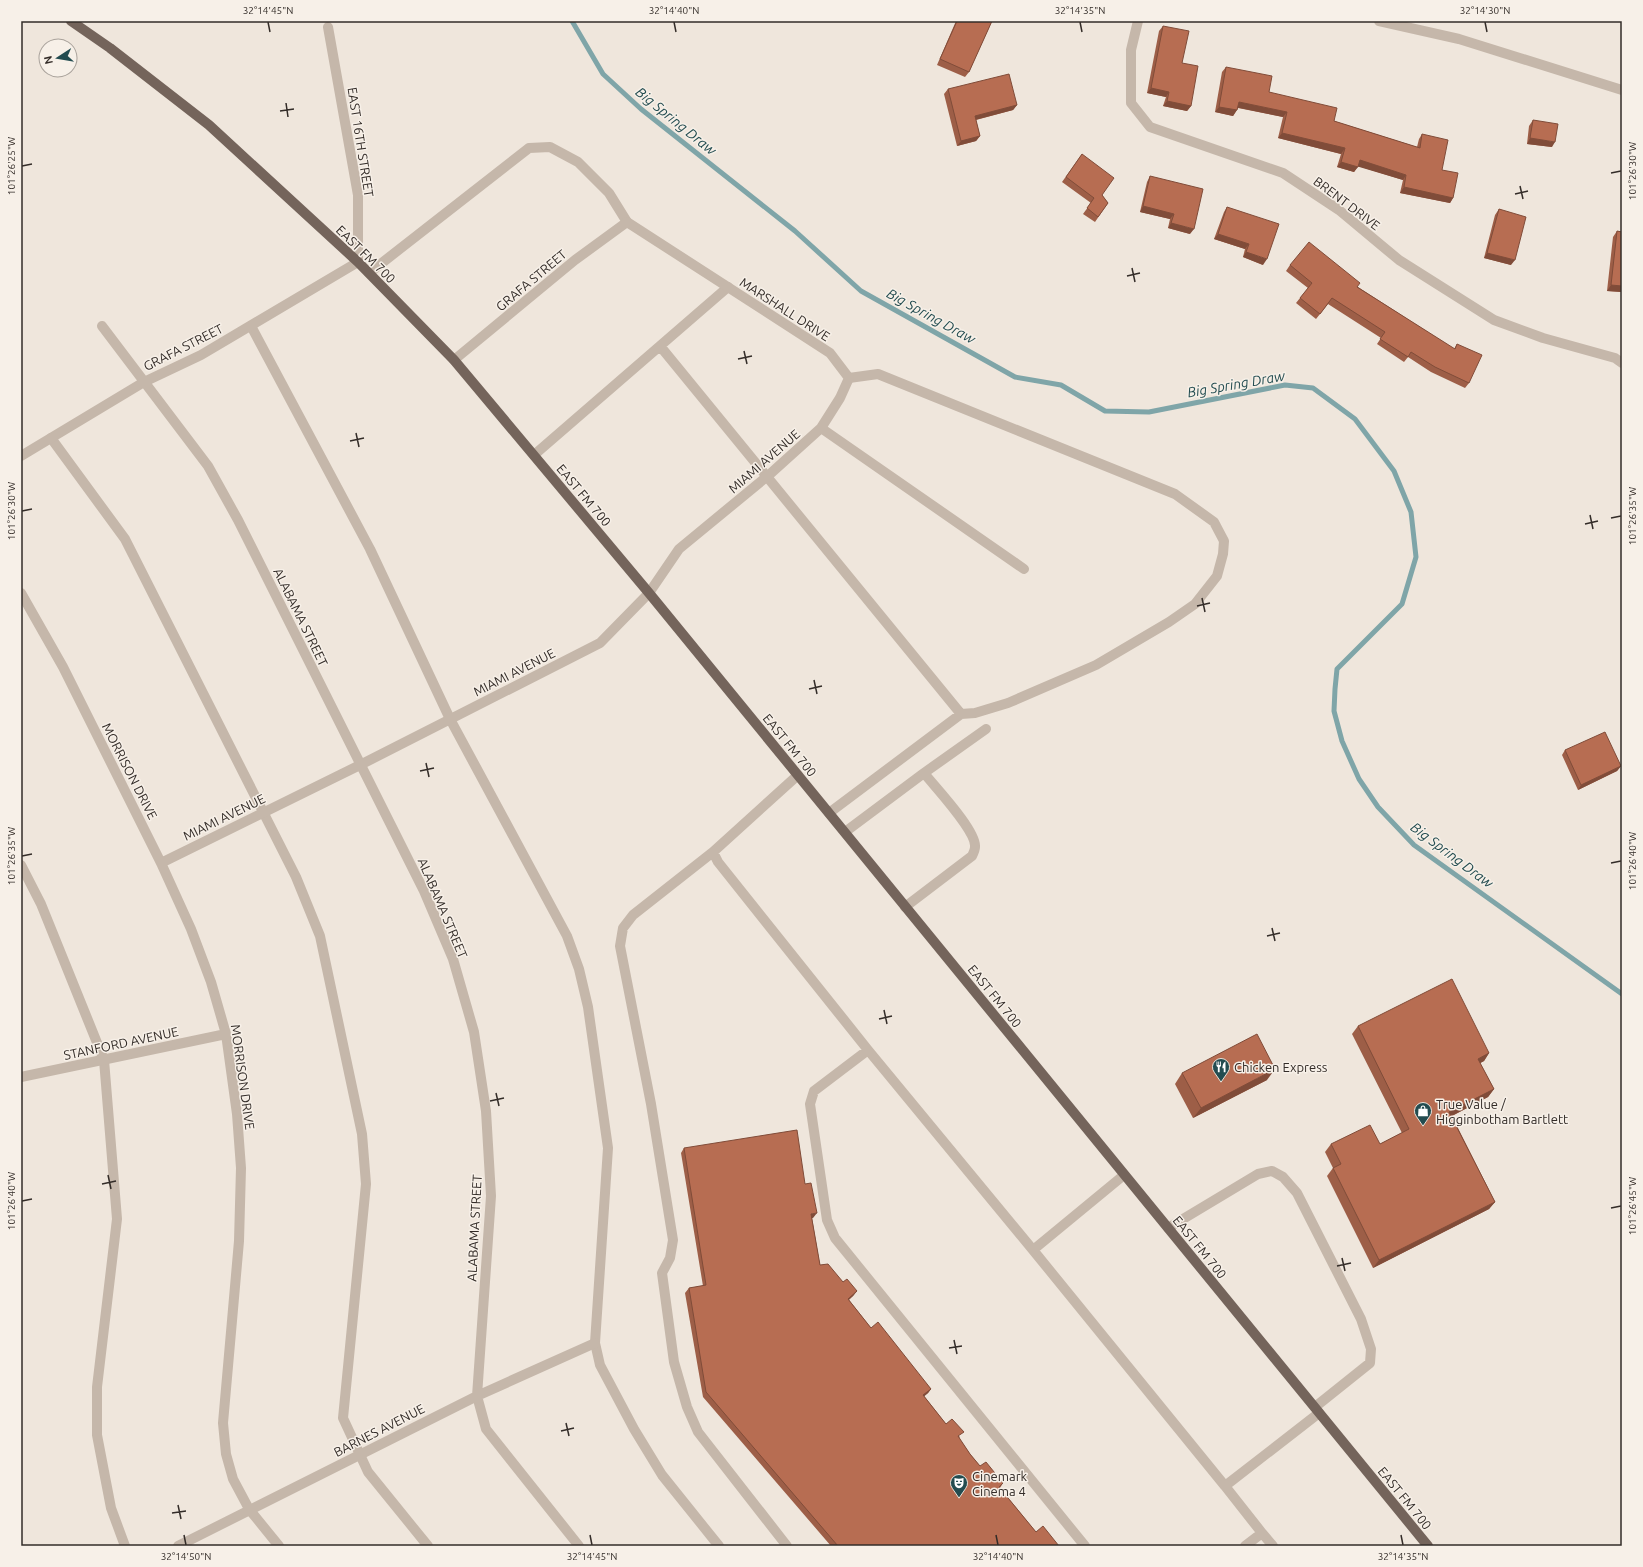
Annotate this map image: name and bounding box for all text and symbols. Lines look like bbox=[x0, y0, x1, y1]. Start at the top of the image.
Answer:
text: 32°14'45"N bbox=[243, 5, 293, 16]
text: 32°14'40"N bbox=[649, 5, 699, 16]
text: 32°14'35"N bbox=[1055, 5, 1105, 16]
text: 32°14'30"N bbox=[1460, 5, 1510, 16]
north arrow bbox=[38, 38, 78, 78]
text: N bbox=[41, 55, 55, 65]
water label: Big Spring Draw bbox=[633, 84, 720, 159]
street label: EAST 16TH STREET bbox=[345, 86, 377, 198]
text: 101°26'25"W bbox=[6, 137, 17, 195]
text: 101°26'30"W bbox=[1627, 142, 1638, 200]
street label: BRENT DRIVE bbox=[1311, 174, 1383, 232]
street label: EAST FM 700 bbox=[334, 222, 398, 286]
street label: GRAFA STREET bbox=[493, 247, 569, 313]
street label: MARSHALL DRIVE bbox=[737, 275, 833, 343]
water label: Big Spring Draw bbox=[884, 285, 979, 347]
street label: GRAFA STREET bbox=[141, 321, 225, 373]
water label: Big Spring Draw bbox=[1186, 367, 1287, 400]
street label: MIAMI AVENUE bbox=[726, 426, 802, 496]
street label: EAST FM 700 bbox=[554, 461, 614, 529]
text: 101°26'30"W bbox=[6, 482, 17, 540]
text: 101°26'35"W bbox=[1627, 487, 1638, 545]
street label: ALABAMA STREET bbox=[271, 566, 331, 668]
street label: MIAMI AVENUE bbox=[471, 645, 557, 699]
street label: EAST FM 700 bbox=[761, 711, 819, 779]
street label: MORRISON DRIVE bbox=[100, 720, 160, 822]
street label: MIAMI AVENUE bbox=[181, 791, 267, 843]
water label: Big Spring Draw bbox=[1408, 819, 1497, 892]
text: 101°26'35"W bbox=[6, 827, 17, 885]
text: 101°26'40"W bbox=[1627, 832, 1638, 890]
street label: ALABAMA STREET bbox=[416, 856, 470, 960]
street label: EAST FM 700 bbox=[966, 962, 1024, 1030]
street label: MORRISON DRIVE bbox=[229, 1023, 257, 1131]
street label: STANFORD AVENUE bbox=[62, 1024, 180, 1062]
restaurant icon: Chicken Express bbox=[1211, 1057, 1231, 1082]
place label: Chicken Express bbox=[1234, 1060, 1328, 1074]
place label: True Value / Higginbotham Bartlett bbox=[1436, 1097, 1568, 1126]
shop icon: True Value / Higginbotham Bartlett bbox=[1413, 1101, 1433, 1126]
text: 101°26'40"W bbox=[6, 1172, 17, 1230]
street label: ALABAMA STREET bbox=[464, 1174, 484, 1282]
text: 101°26'45"W bbox=[1627, 1177, 1638, 1235]
street label: EAST FM 700 bbox=[1171, 1213, 1229, 1281]
street label: BARNES AVENUE bbox=[331, 1401, 427, 1459]
street label: EAST FM 700 bbox=[1376, 1464, 1434, 1532]
place label: Cinemark Cinema 4 bbox=[972, 1469, 1028, 1498]
theatre icon: Cinemark Cinema 4 bbox=[949, 1473, 969, 1498]
text: 32°14'50"N bbox=[161, 1551, 211, 1562]
text: 32°14'45"N bbox=[567, 1551, 617, 1562]
text: 32°14'40"N bbox=[973, 1551, 1023, 1562]
text: 32°14'35"N bbox=[1378, 1551, 1428, 1562]

